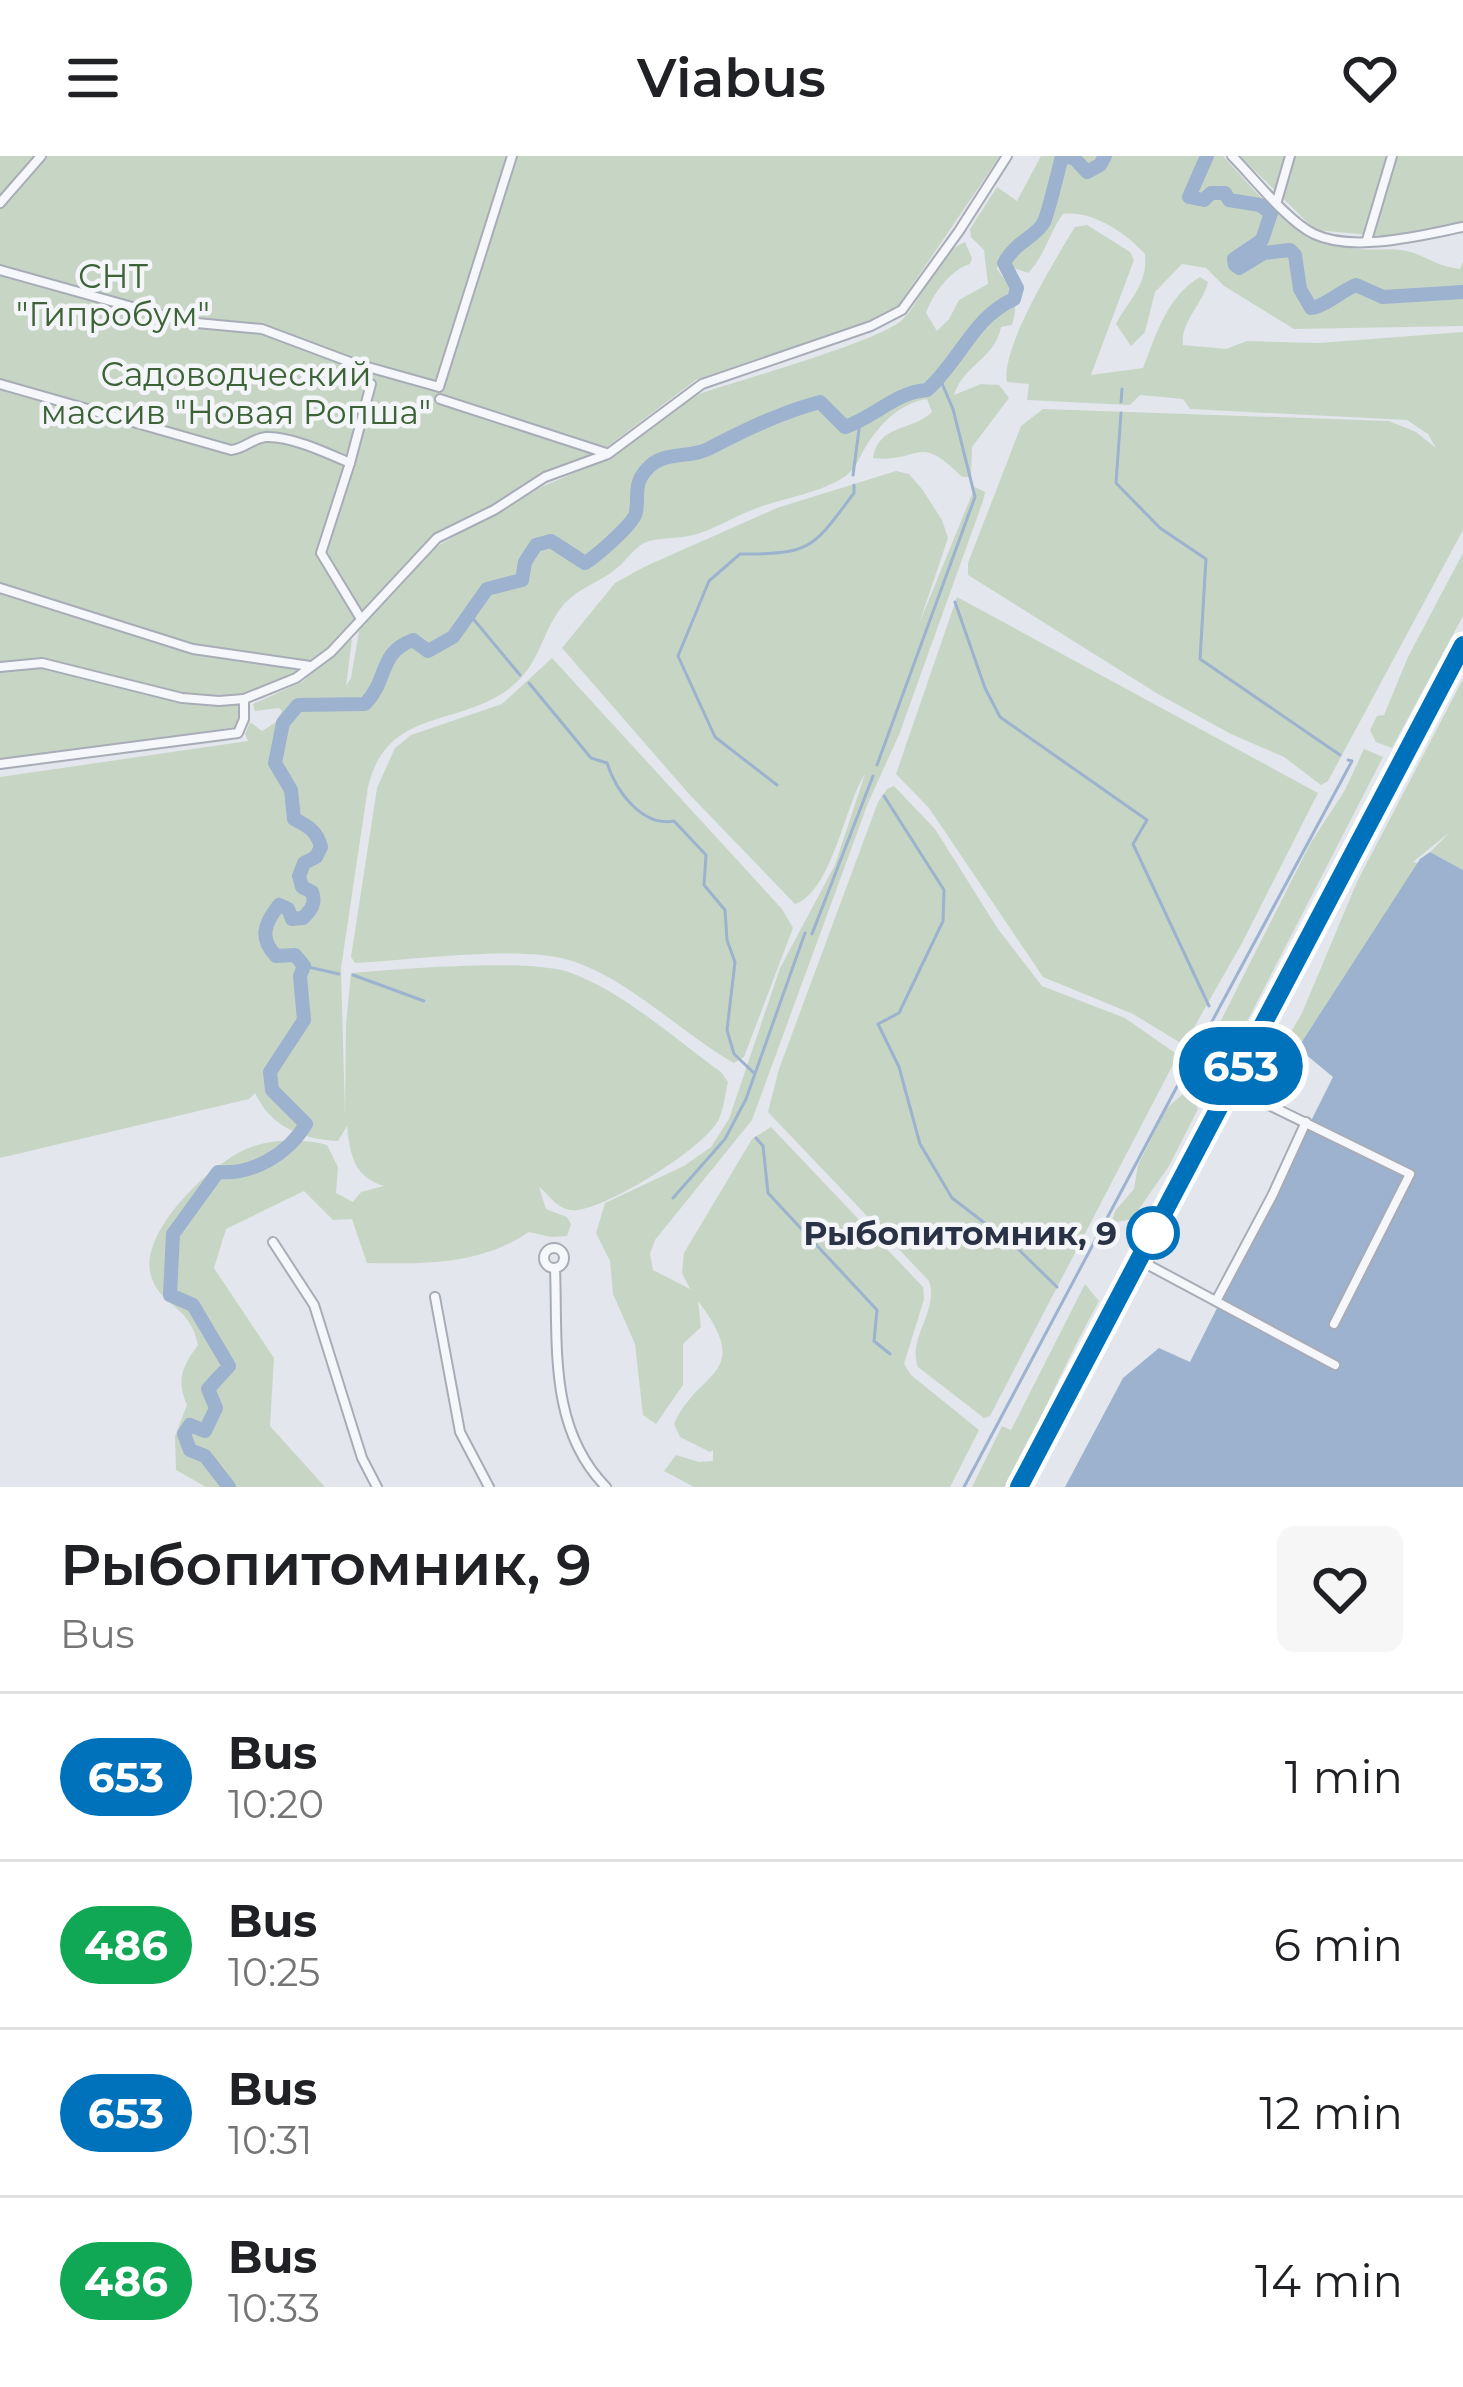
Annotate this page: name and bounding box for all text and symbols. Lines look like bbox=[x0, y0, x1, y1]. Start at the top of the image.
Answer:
icon: menu bbox=[60, 45, 126, 111]
text: Viabus bbox=[637, 45, 826, 111]
icon: heart bbox=[1337, 45, 1403, 111]
park label: СНТ "Гипробум" bbox=[16, 256, 210, 334]
park label: Садоводческий массив "Новая Ропша" bbox=[41, 354, 431, 432]
line badge: 653 bbox=[1172, 1027, 1310, 1105]
text: 653 bbox=[1203, 1040, 1279, 1092]
marker: Рыбопитомник, 9 bbox=[1128, 1208, 1178, 1258]
place label: Рыбопитомник, 9 bbox=[803, 1213, 1117, 1253]
button: heart bbox=[1277, 1526, 1403, 1652]
text: Рыбопитомник, 9 bbox=[60, 1530, 592, 1599]
text: Bus bbox=[60, 1610, 135, 1658]
text: Bus bbox=[228, 1725, 317, 1780]
text: 1 min bbox=[1285, 1749, 1403, 1804]
text: 653 bbox=[88, 1751, 164, 1803]
text: 10:20 bbox=[228, 1780, 324, 1828]
text: Bus bbox=[228, 1893, 317, 1948]
text: 6 min bbox=[1274, 1917, 1403, 1972]
text: 486 bbox=[84, 1919, 168, 1971]
text: 10:25 bbox=[228, 1948, 320, 1996]
text: Bus bbox=[228, 2061, 317, 2116]
text: 12 min bbox=[1259, 2085, 1403, 2140]
text: 653 bbox=[88, 2087, 164, 2139]
text: 10:31 bbox=[228, 2116, 312, 2164]
text: Bus bbox=[228, 2229, 317, 2284]
text: 14 min bbox=[1255, 2253, 1403, 2308]
text: 486 bbox=[84, 2255, 168, 2307]
text: 10:33 bbox=[228, 2284, 320, 2332]

